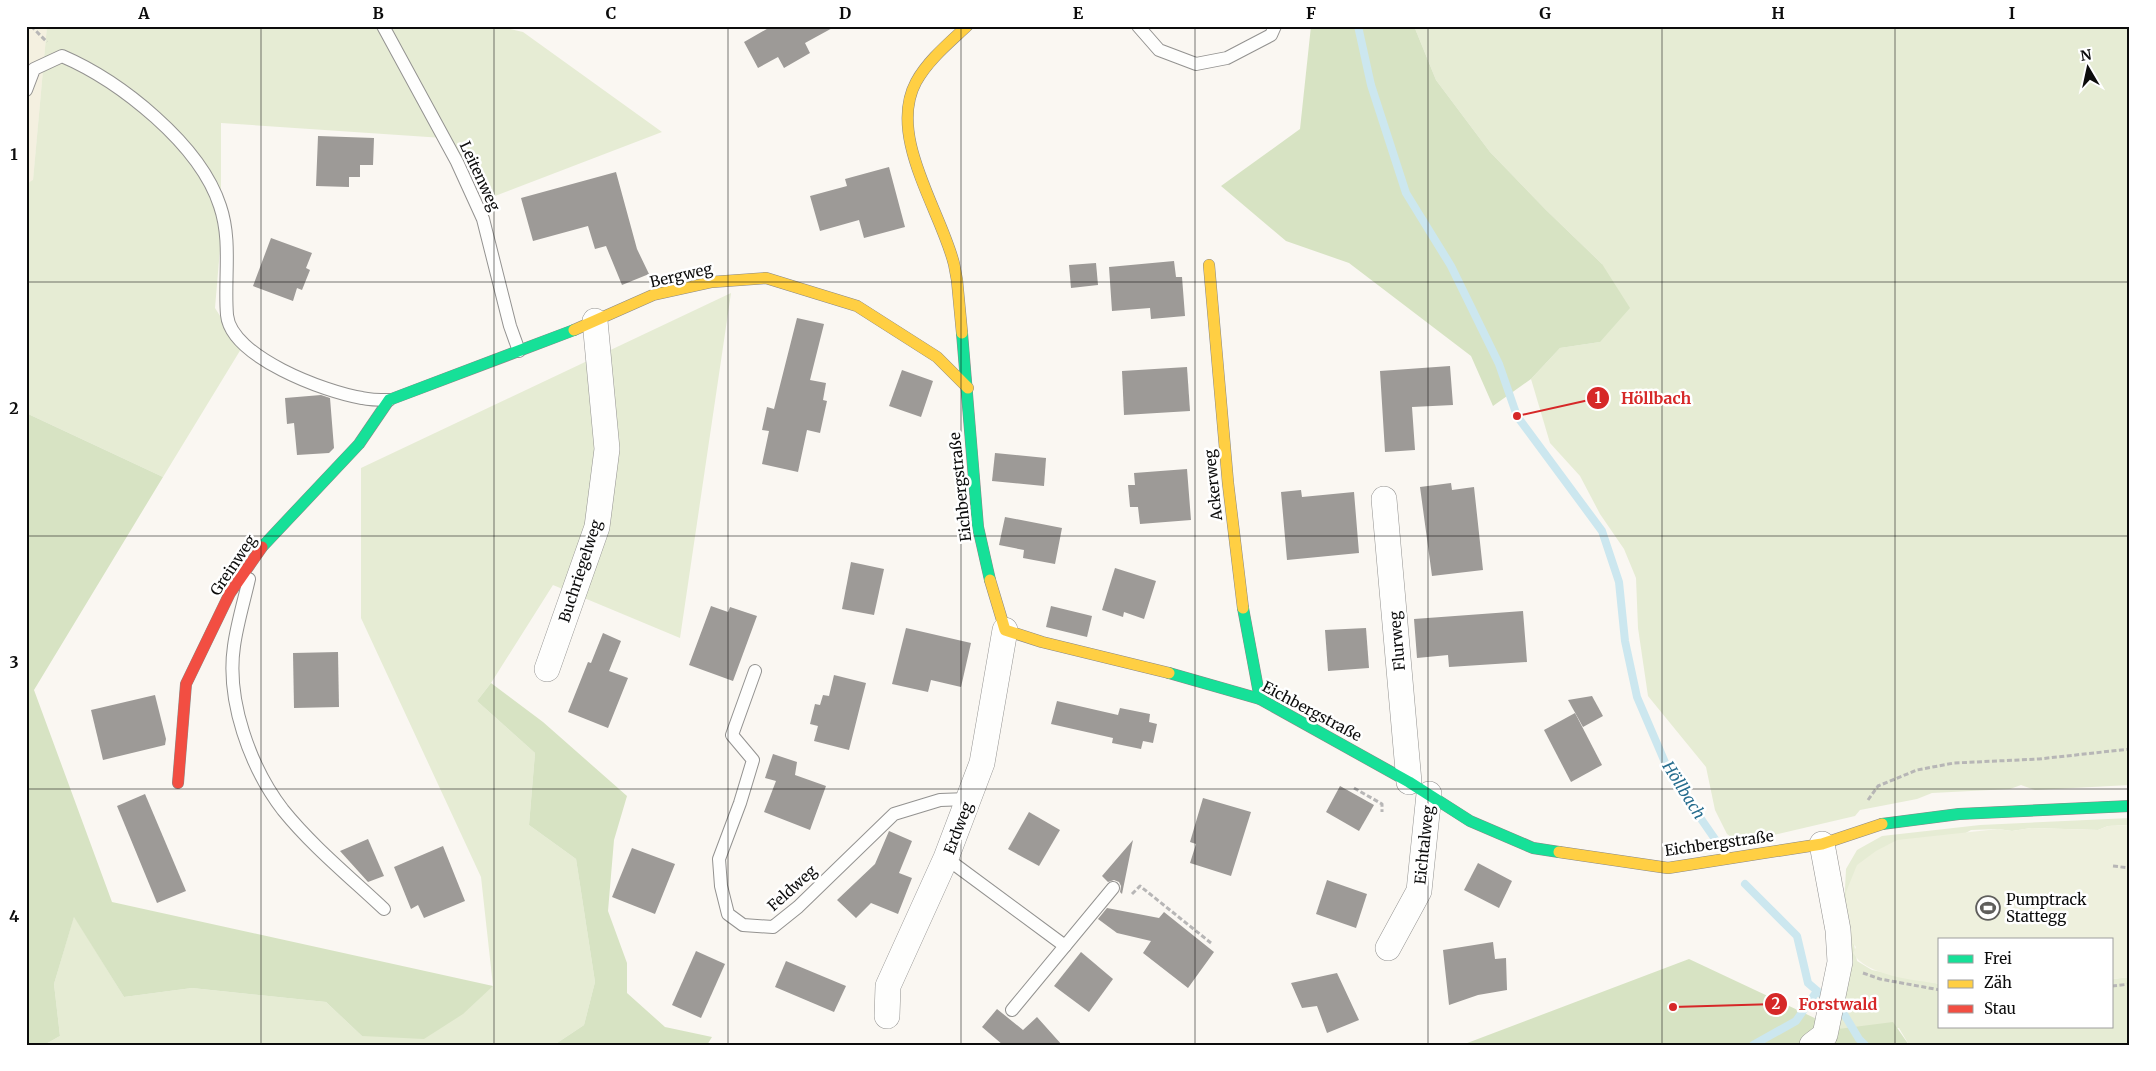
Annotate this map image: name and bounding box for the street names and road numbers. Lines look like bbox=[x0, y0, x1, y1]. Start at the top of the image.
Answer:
street label: Leitenweg bbox=[456, 138, 504, 214]
street label: Bergweg bbox=[648, 259, 714, 291]
street label: Eichbergstraße bbox=[945, 431, 975, 543]
street label: Ackerweg bbox=[1200, 448, 1226, 523]
street label: Buchriegelweg bbox=[554, 517, 606, 625]
street label: Greinweg bbox=[206, 531, 260, 599]
street label: Flurweg bbox=[1385, 610, 1409, 672]
street label: Eichbergstraße bbox=[1259, 677, 1365, 745]
street label: Erdweg bbox=[939, 799, 977, 857]
street label: Eichtalweg bbox=[1410, 805, 1438, 885]
street label: Eichbergstraße bbox=[1663, 826, 1775, 860]
street label: Feldweg bbox=[763, 861, 821, 915]

